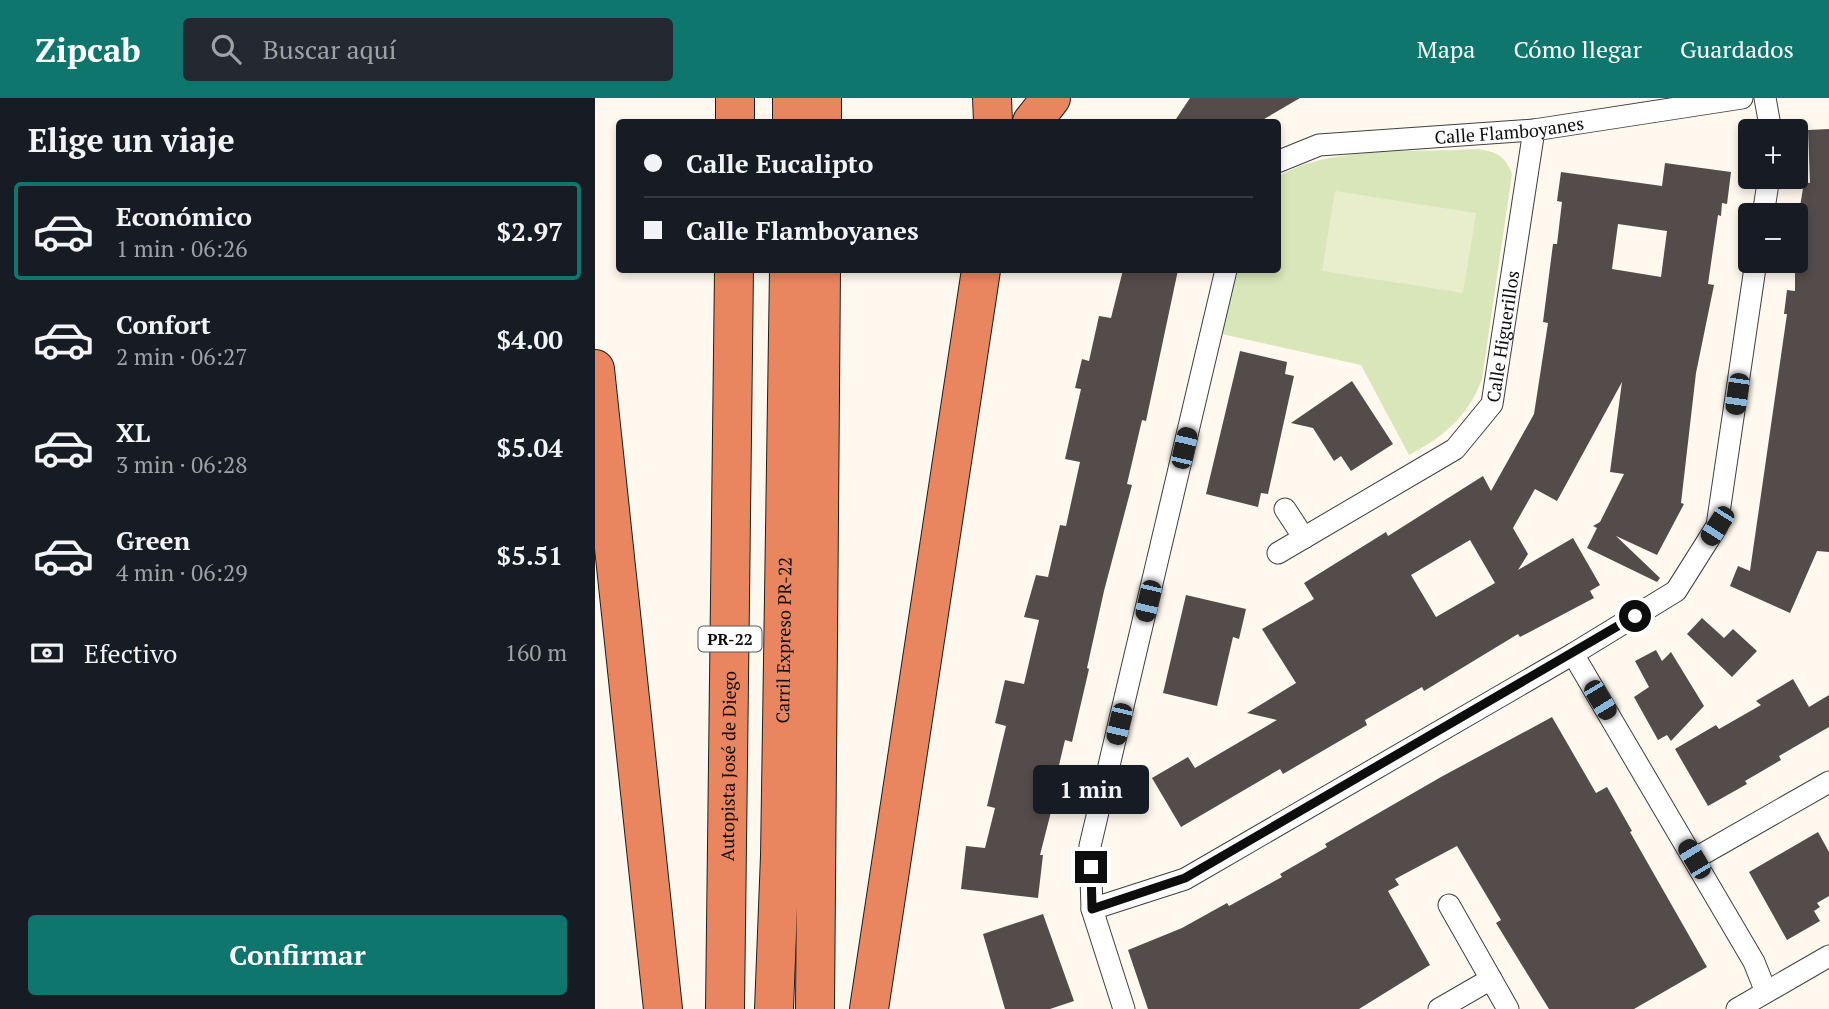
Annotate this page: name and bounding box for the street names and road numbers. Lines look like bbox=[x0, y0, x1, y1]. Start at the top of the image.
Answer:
street label: Calle Flamboyanes bbox=[1434, 111, 1585, 149]
street label: Calle Higuerillos bbox=[1480, 269, 1524, 404]
street label: Carril Expreso PR-22 bbox=[770, 557, 797, 724]
road number: PR-22 bbox=[699, 626, 761, 652]
street label: Autopista José de Diego bbox=[715, 671, 741, 861]

